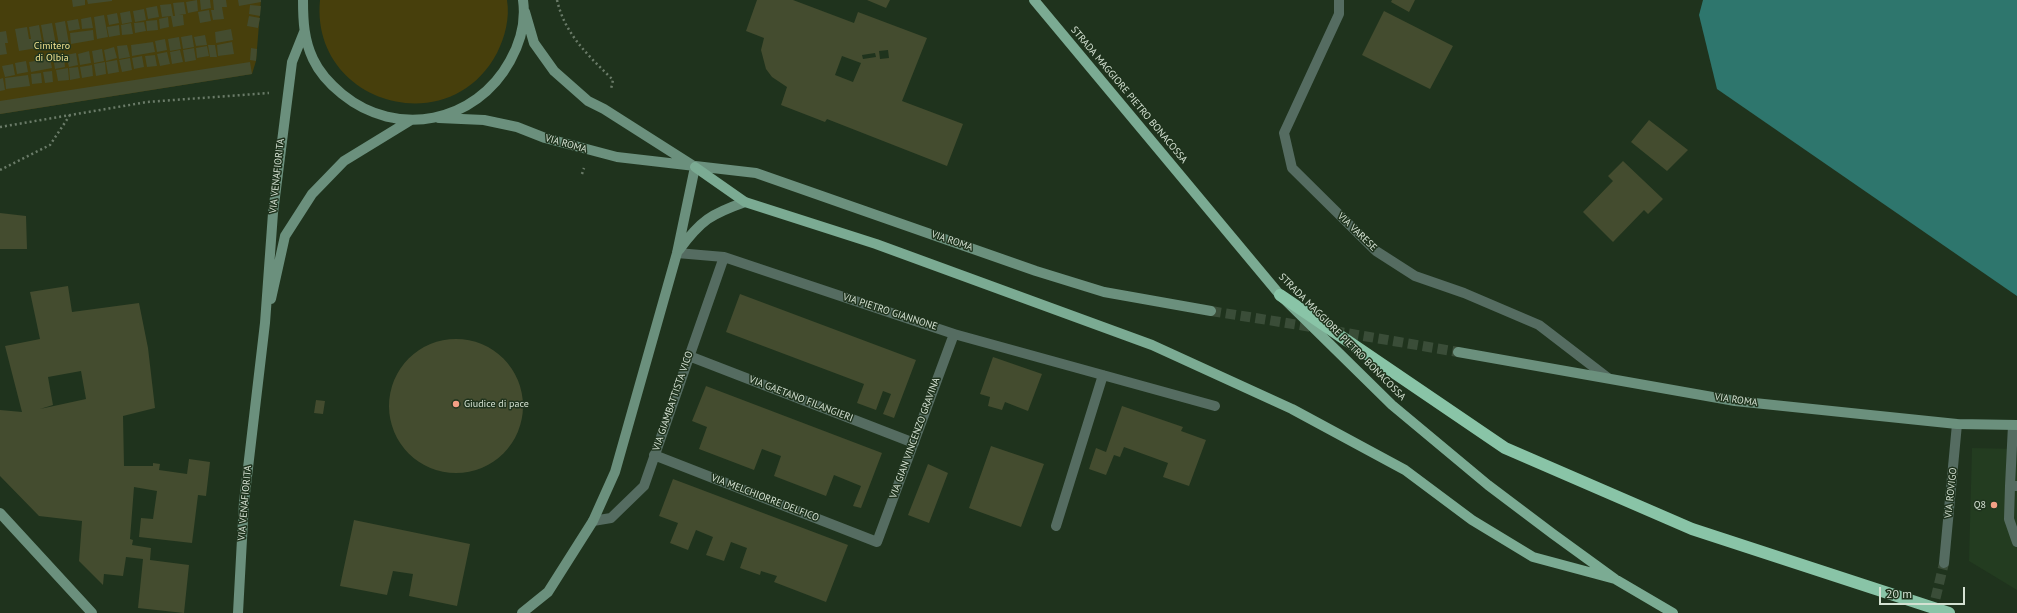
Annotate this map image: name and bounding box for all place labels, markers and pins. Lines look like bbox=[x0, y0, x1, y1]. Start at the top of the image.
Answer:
place label: Giudice di pace bbox=[464, 398, 529, 410]
marker: Giudice di pace bbox=[451, 399, 461, 409]
place label: Q8 bbox=[1974, 499, 1986, 511]
marker: Q8 bbox=[1989, 500, 1999, 510]

